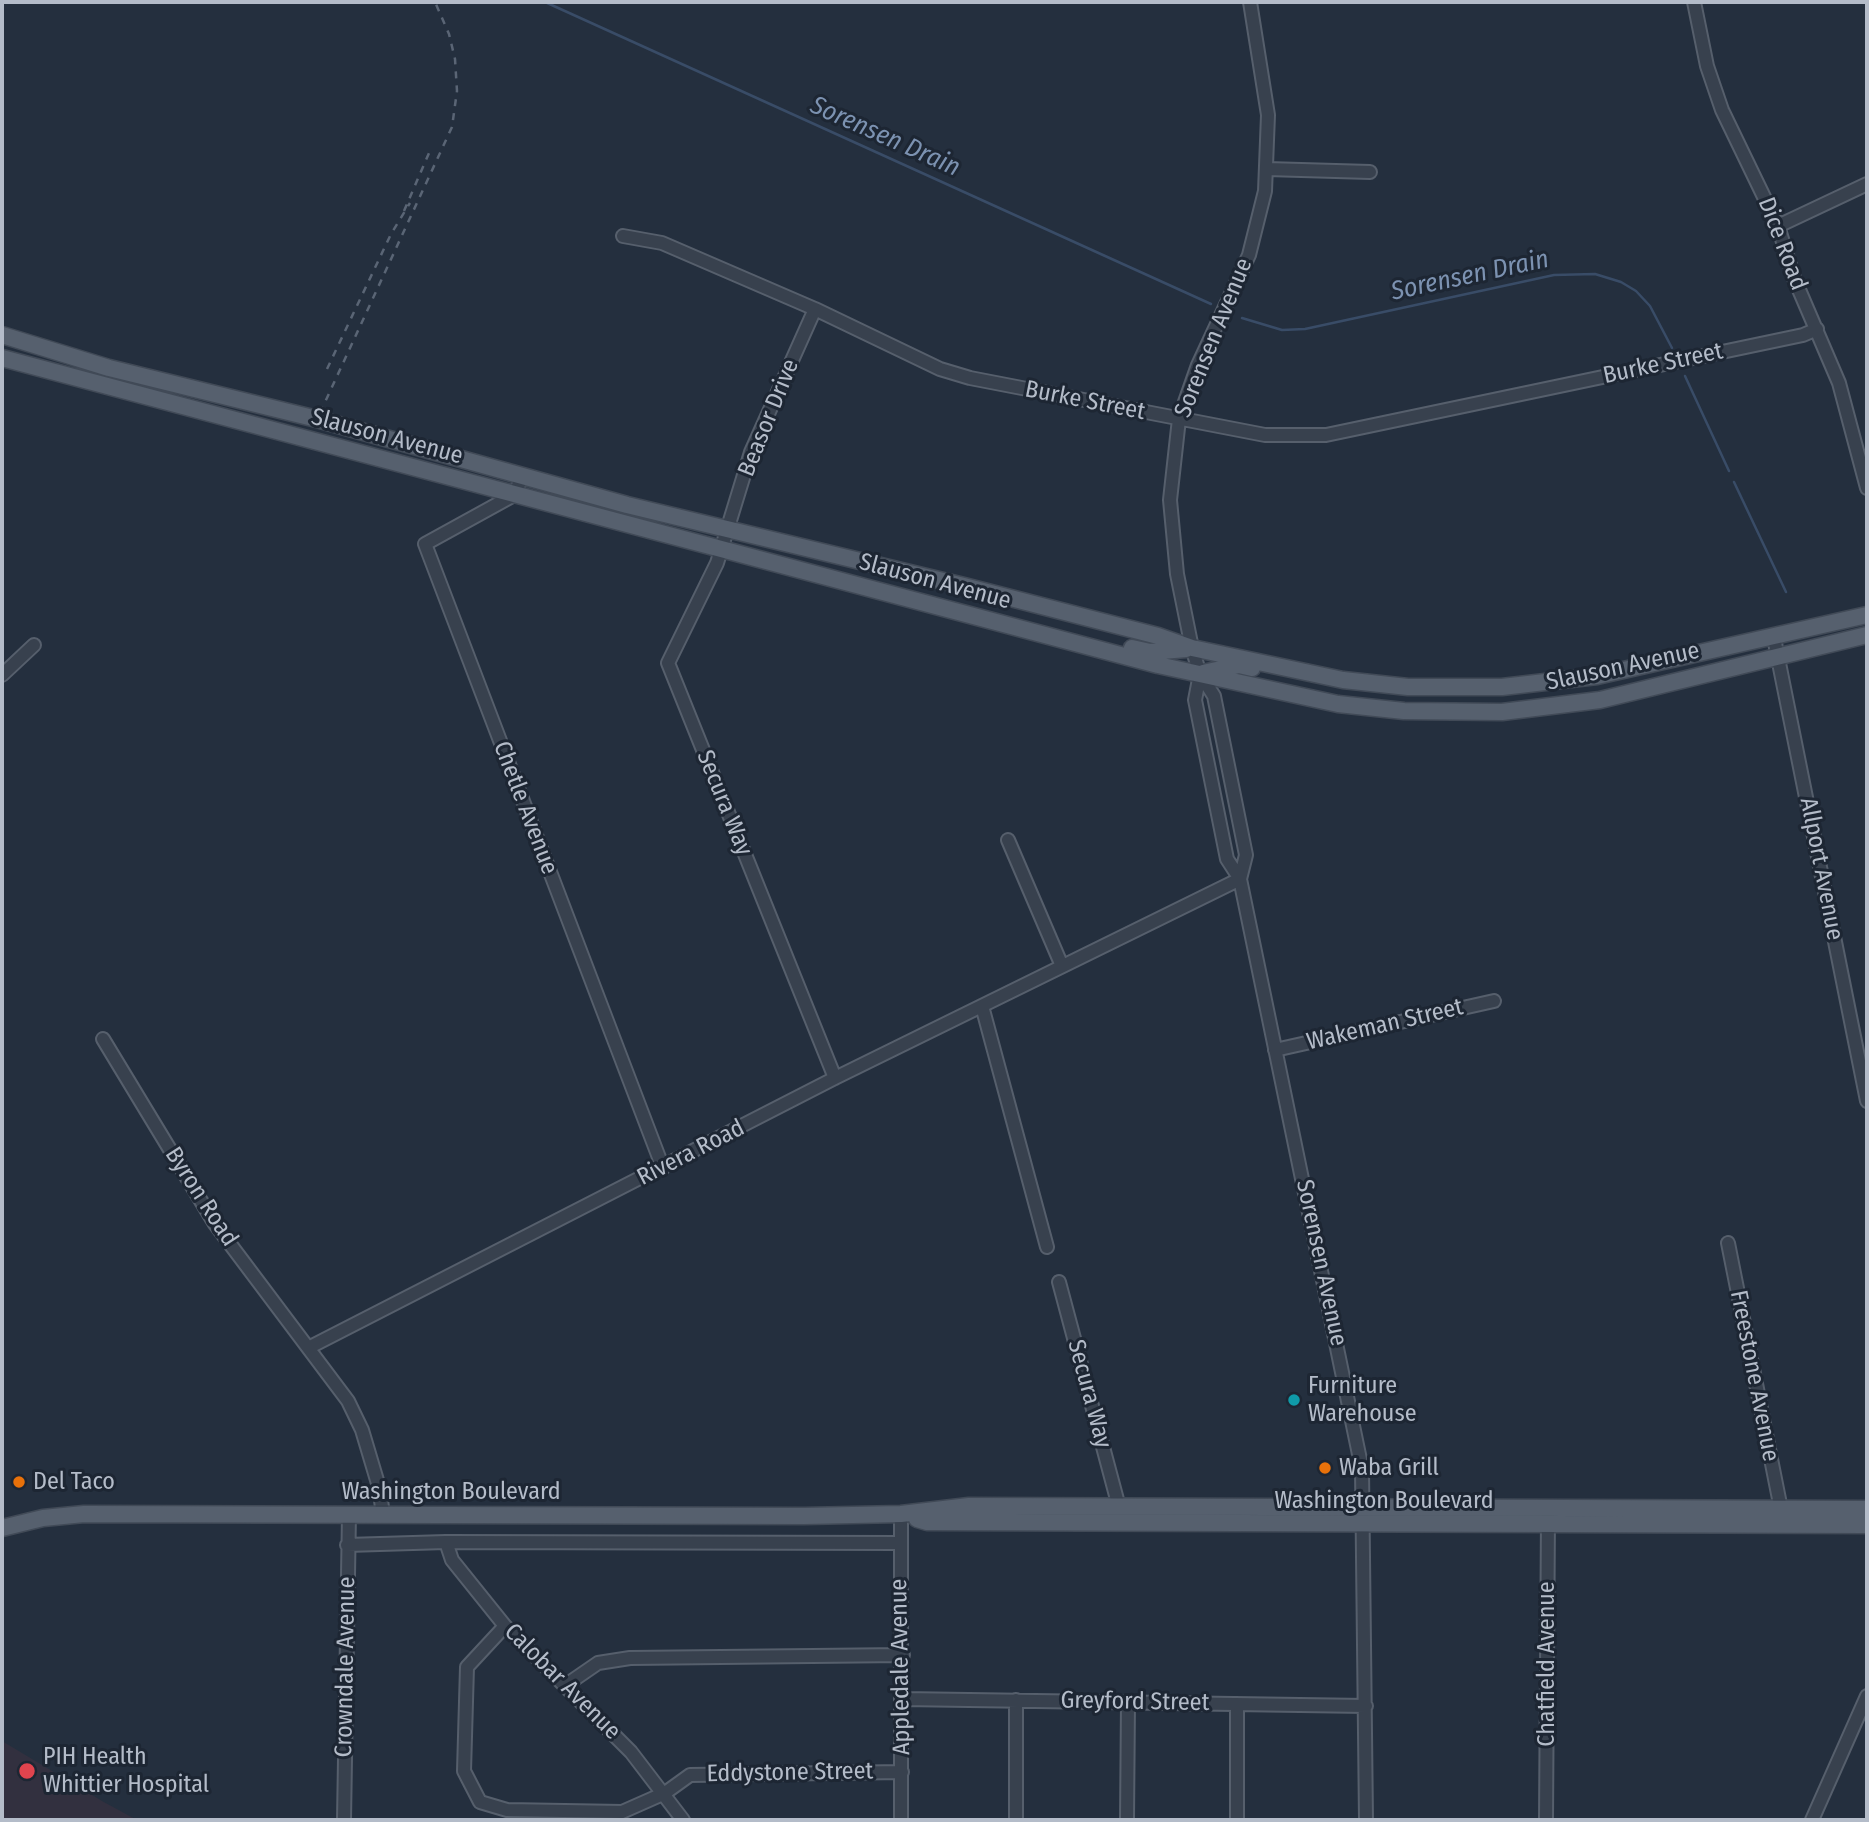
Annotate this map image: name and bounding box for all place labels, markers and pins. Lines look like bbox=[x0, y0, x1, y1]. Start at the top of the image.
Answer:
place label: Furniture Warehouse bbox=[1308, 1372, 1417, 1428]
marker: Furniture Warehouse bbox=[1286, 1392, 1302, 1408]
place label: Waba Grill bbox=[1339, 1454, 1439, 1482]
marker: Waba Grill bbox=[1317, 1460, 1333, 1476]
place label: Del Taco bbox=[33, 1468, 115, 1496]
marker: Del Taco bbox=[11, 1474, 27, 1490]
place label: PIH Health Whittier Hospital bbox=[43, 1743, 209, 1799]
marker: PIH Health Whittier Hospital bbox=[17, 1761, 37, 1781]

